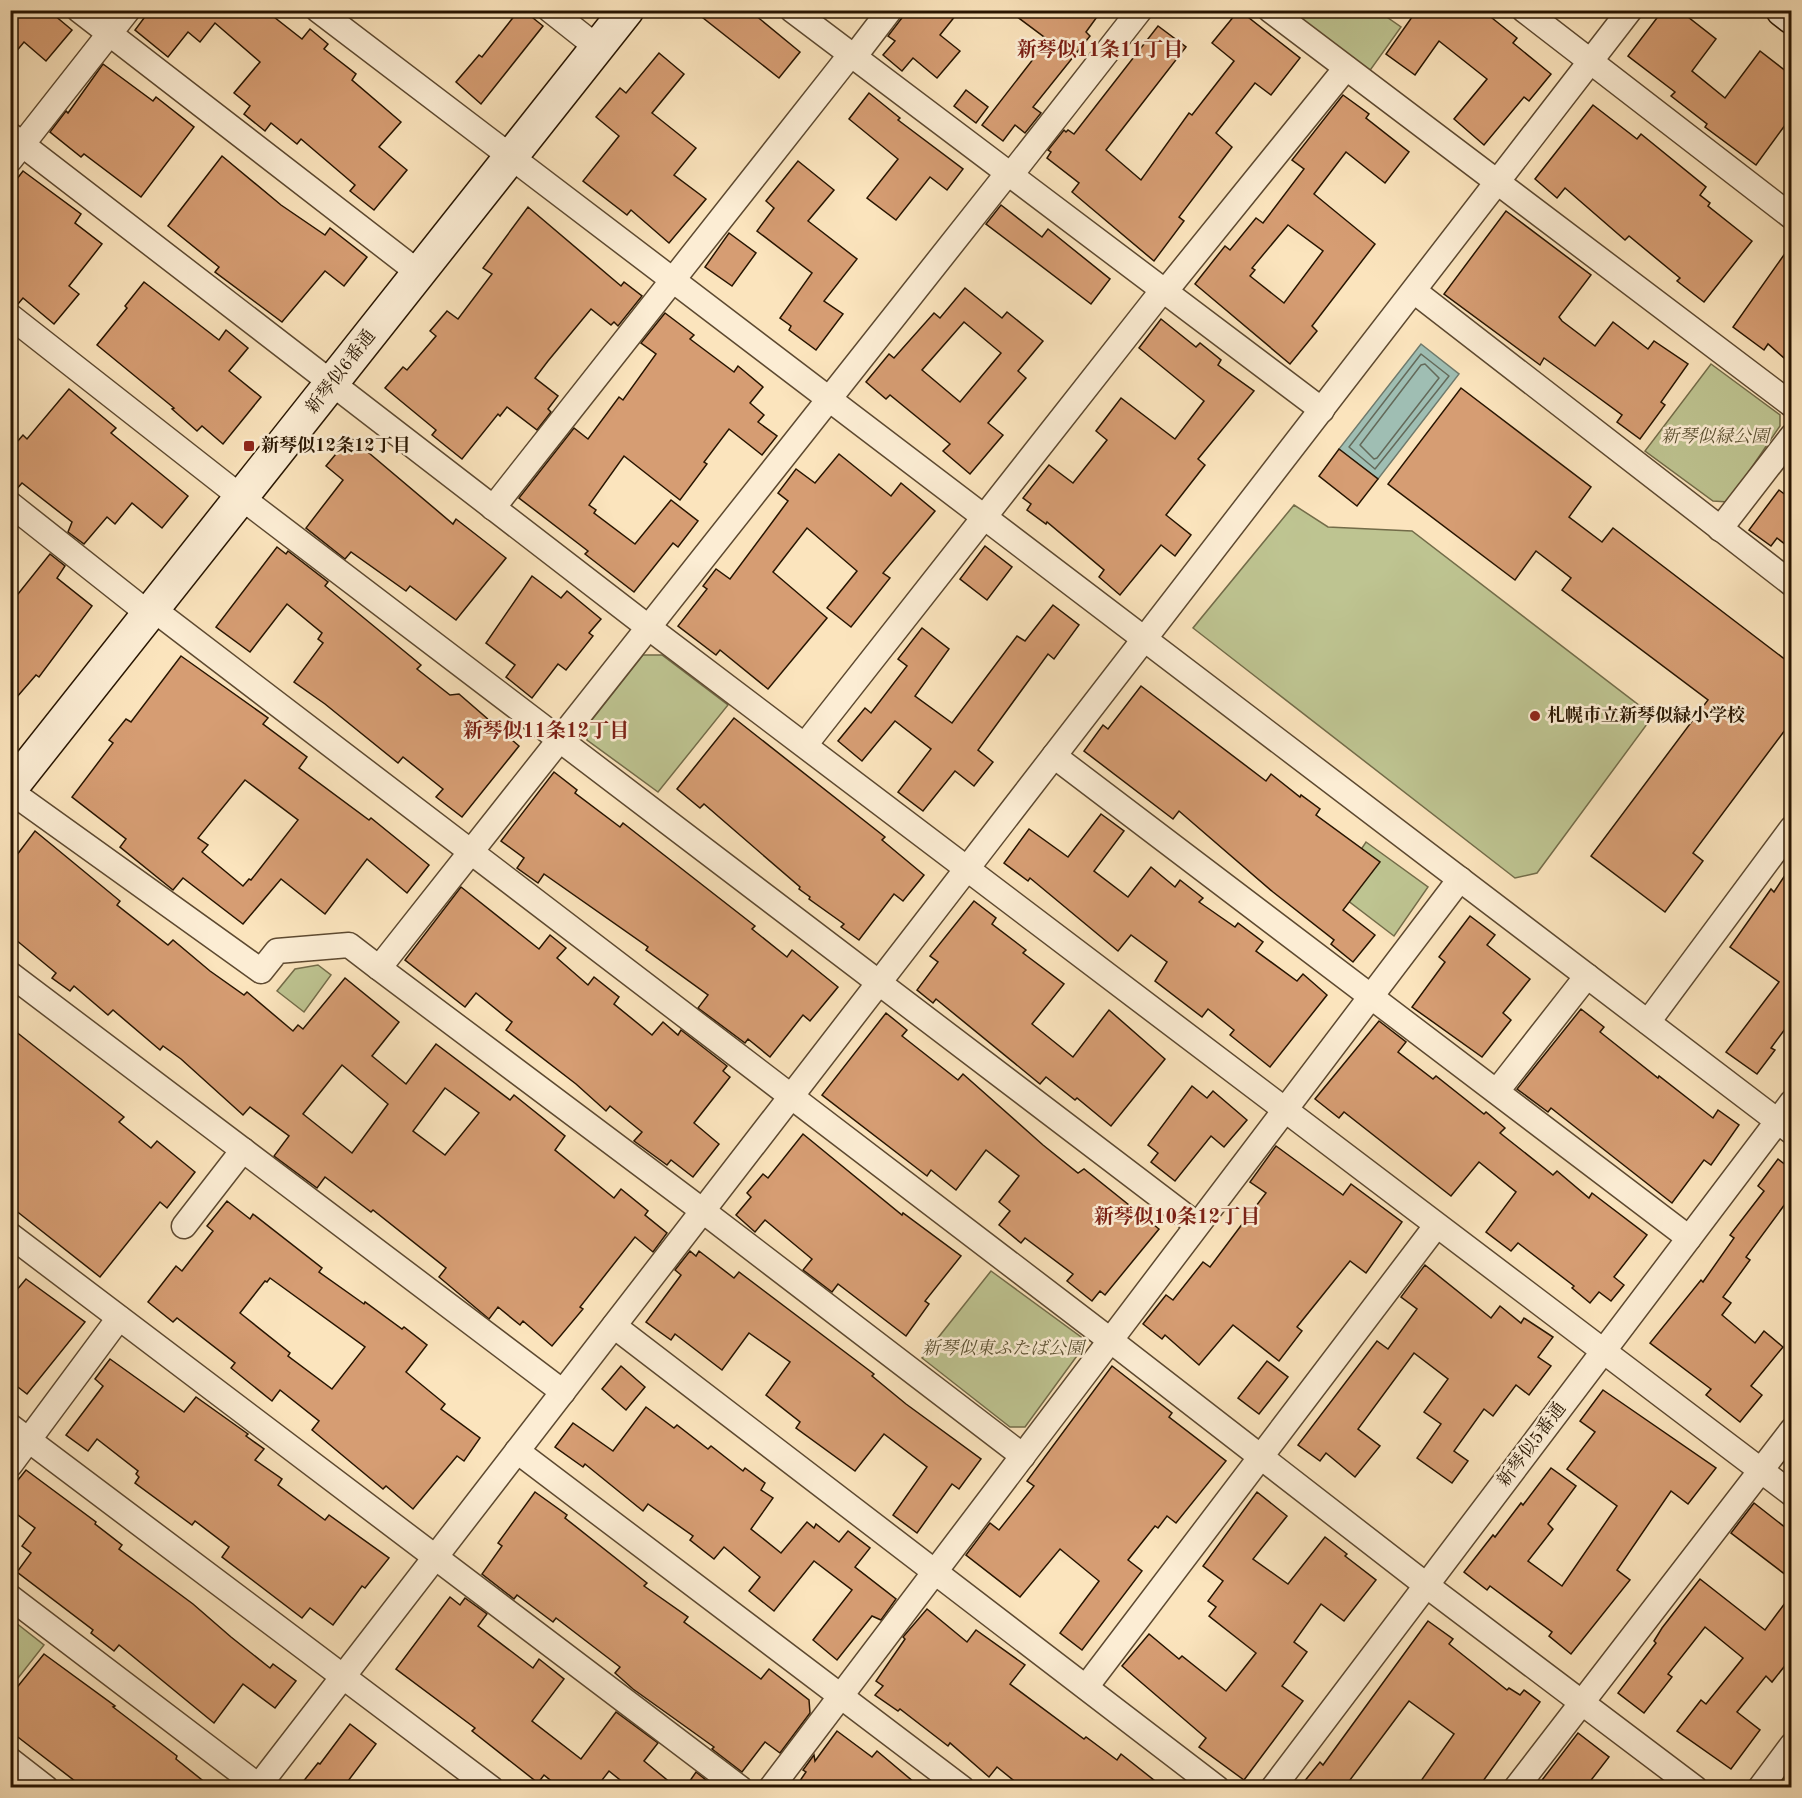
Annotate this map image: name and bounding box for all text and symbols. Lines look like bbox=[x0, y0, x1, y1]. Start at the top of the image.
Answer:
district label: 新琴似11条11丁目 bbox=[1017, 38, 1183, 61]
street label: 新琴似6番通 bbox=[301, 326, 379, 417]
park label: 新琴似緑公園 bbox=[1661, 426, 1772, 446]
place label: 新琴似12条12丁目 bbox=[261, 435, 411, 455]
marker: 新琴似12条12丁目 bbox=[242, 439, 256, 453]
place label: 札幌市立新琴似緑小学校 bbox=[1547, 705, 1745, 725]
marker: 札幌市立新琴似緑小学校 bbox=[1528, 709, 1542, 723]
district label: 新琴似11条12丁目 bbox=[463, 719, 629, 742]
district label: 新琴似10条12丁目 bbox=[1094, 1205, 1260, 1228]
park label: 新琴似東ふたば公園 bbox=[922, 1338, 1087, 1358]
street label: 新琴似5番通 bbox=[1493, 1398, 1569, 1491]

